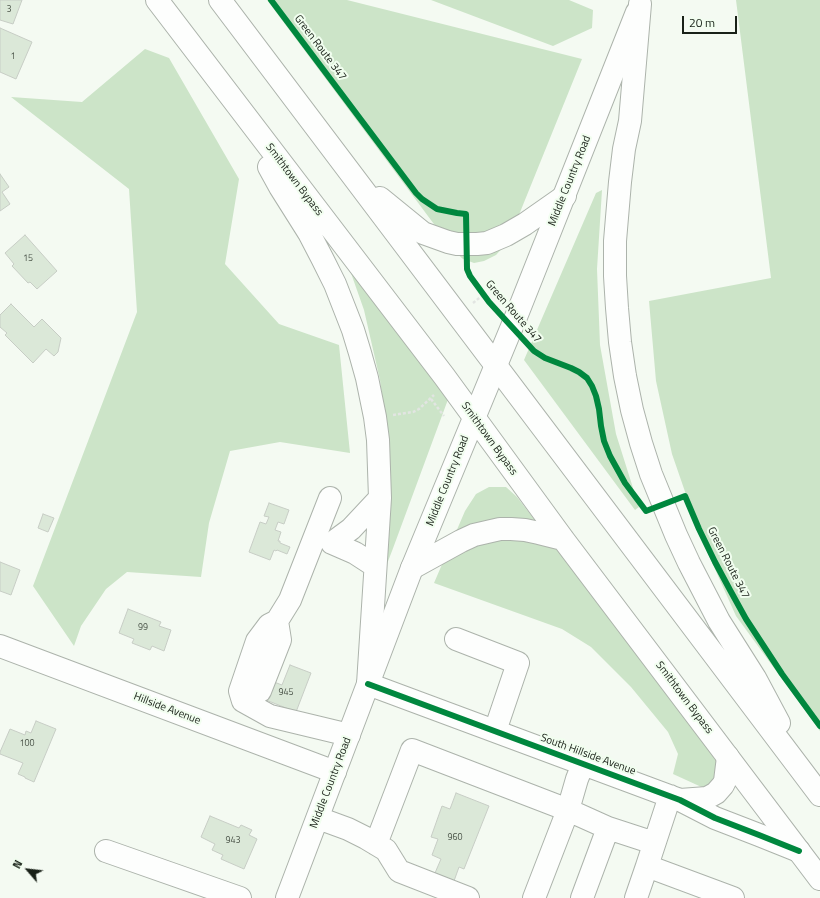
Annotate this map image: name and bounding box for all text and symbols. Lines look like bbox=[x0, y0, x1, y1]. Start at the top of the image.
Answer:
house number: 3 bbox=[6, 5, 12, 15]
scale bar bbox=[684, 8, 739, 34]
street label: Green Route 347 bbox=[291, 13, 349, 83]
text: 20 m bbox=[689, 13, 715, 32]
house number: 1 bbox=[10, 52, 16, 62]
street label: Middle Country Road bbox=[546, 134, 594, 228]
street label: Smithtown Bypass bbox=[262, 141, 326, 219]
house number: 15 bbox=[23, 254, 33, 264]
street label: Green Route 347 bbox=[482, 278, 544, 346]
street label: Smithtown Bypass bbox=[458, 400, 520, 478]
street label: Middle Country Road bbox=[424, 434, 472, 528]
street label: Green Route 347 bbox=[704, 525, 752, 601]
house number: 99 bbox=[138, 623, 148, 633]
street label: Smithtown Bypass bbox=[652, 659, 716, 737]
house number: 945 bbox=[278, 688, 294, 698]
street label: Hillside Avenue bbox=[132, 690, 202, 728]
street label: South Hillside Avenue bbox=[539, 732, 637, 778]
street label: Middle Country Road bbox=[308, 736, 354, 830]
house number: 100 bbox=[19, 739, 35, 749]
house number: 960 bbox=[447, 833, 463, 843]
house number: 943 bbox=[225, 836, 241, 846]
north arrow bbox=[8, 850, 48, 890]
text: N bbox=[9, 857, 26, 871]

